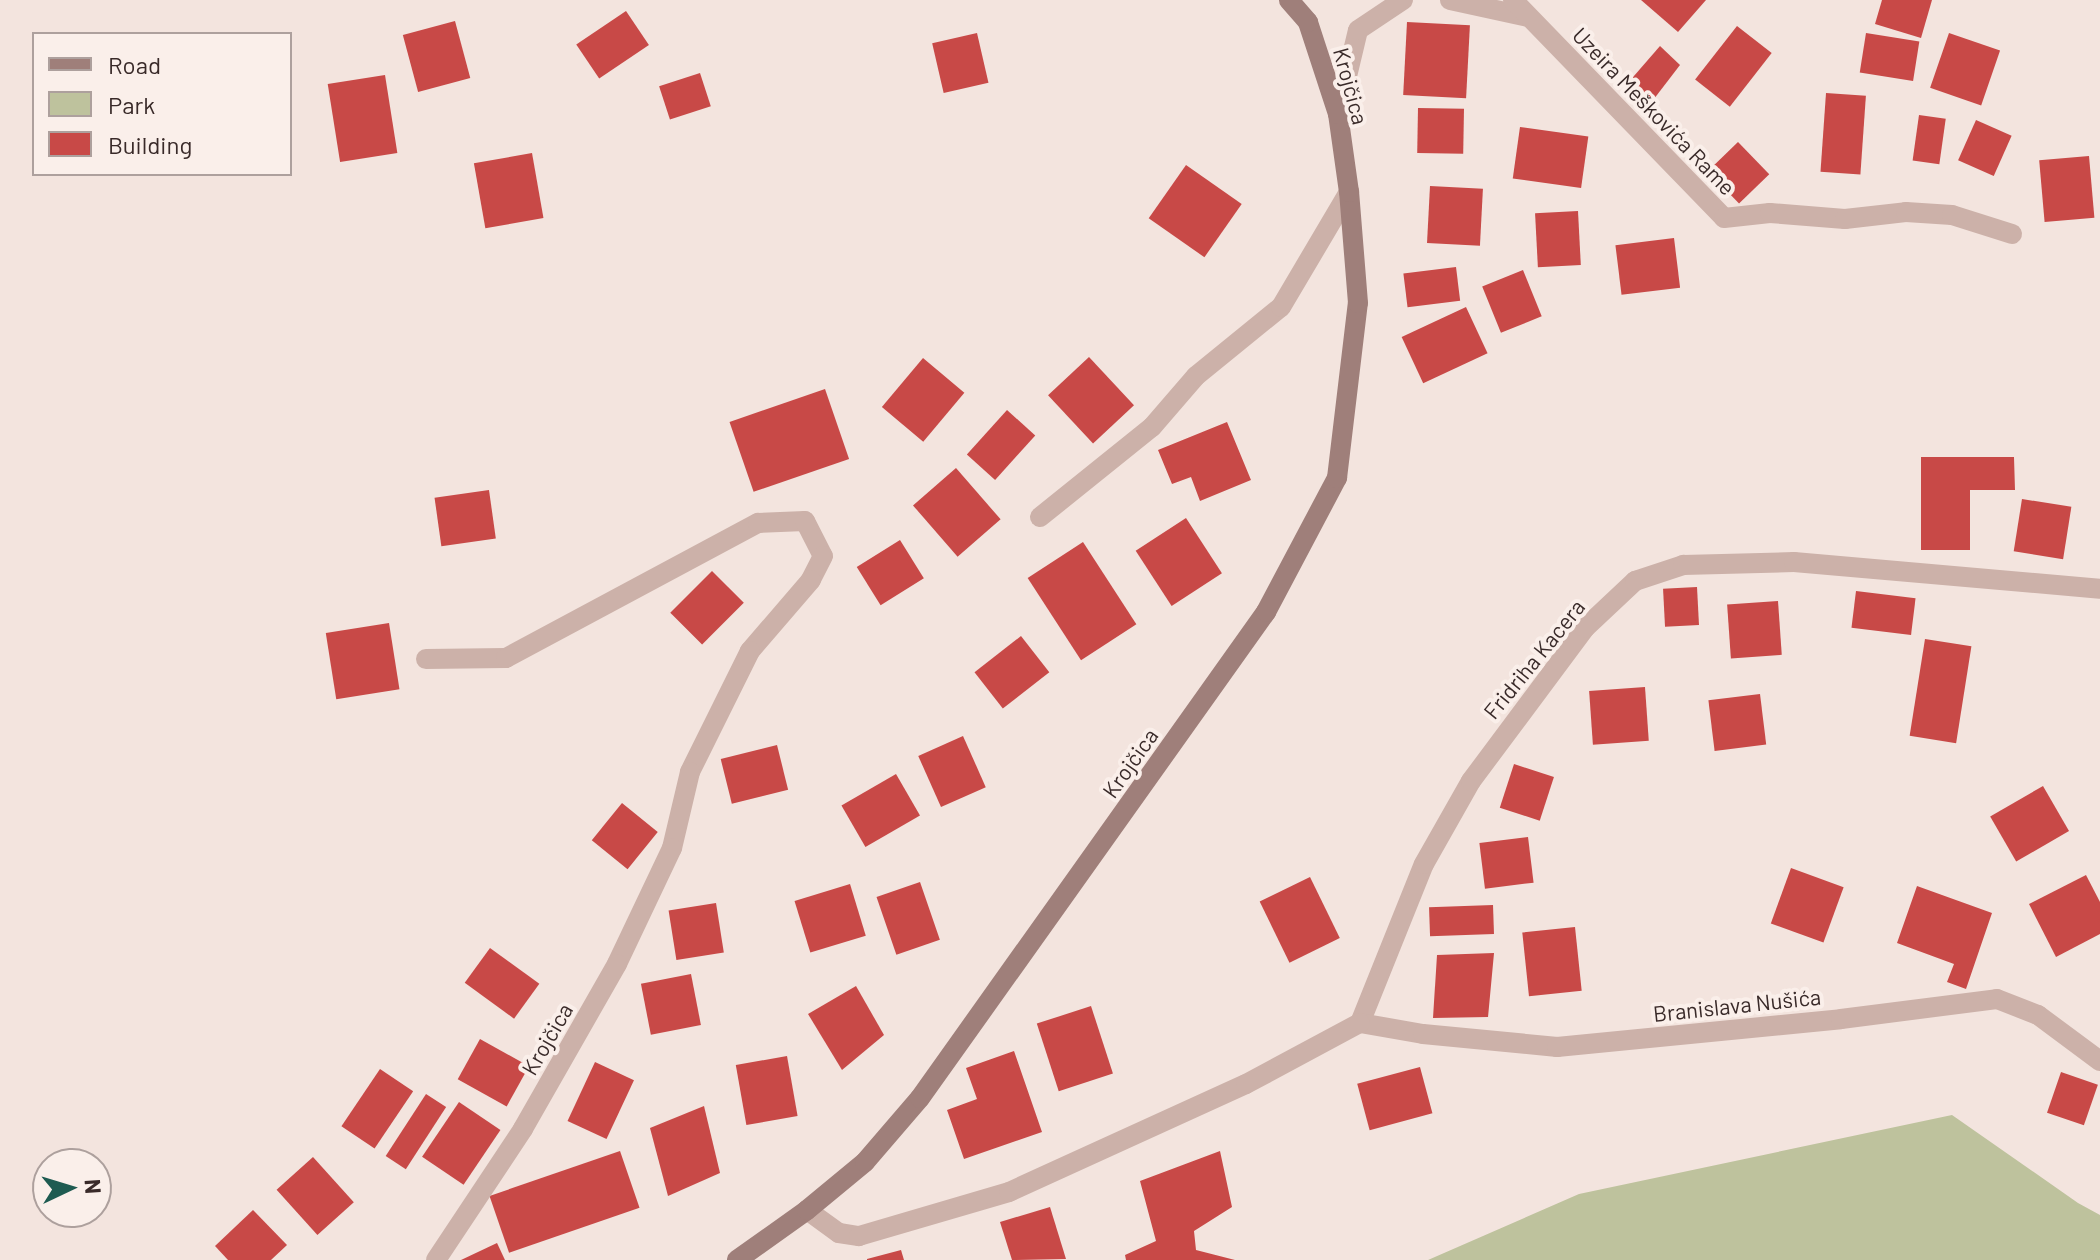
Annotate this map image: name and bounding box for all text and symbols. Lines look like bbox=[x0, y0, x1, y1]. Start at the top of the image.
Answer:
street label: Uzeira Meškovića Rame bbox=[1567, 22, 1741, 200]
legend bbox=[32, 32, 292, 176]
street label: Krojčica bbox=[1328, 45, 1374, 127]
text: Road bbox=[108, 50, 161, 79]
text: Park bbox=[108, 90, 155, 119]
text: Building bbox=[108, 130, 192, 159]
street label: Fridriha Kacera bbox=[1478, 594, 1590, 724]
street label: Krojčica bbox=[1097, 723, 1163, 803]
street label: Branislava Nušića bbox=[1652, 983, 1822, 1027]
street label: Krojčica bbox=[516, 998, 578, 1080]
north arrow bbox=[32, 1148, 112, 1228]
text: N bbox=[80, 1178, 107, 1195]

